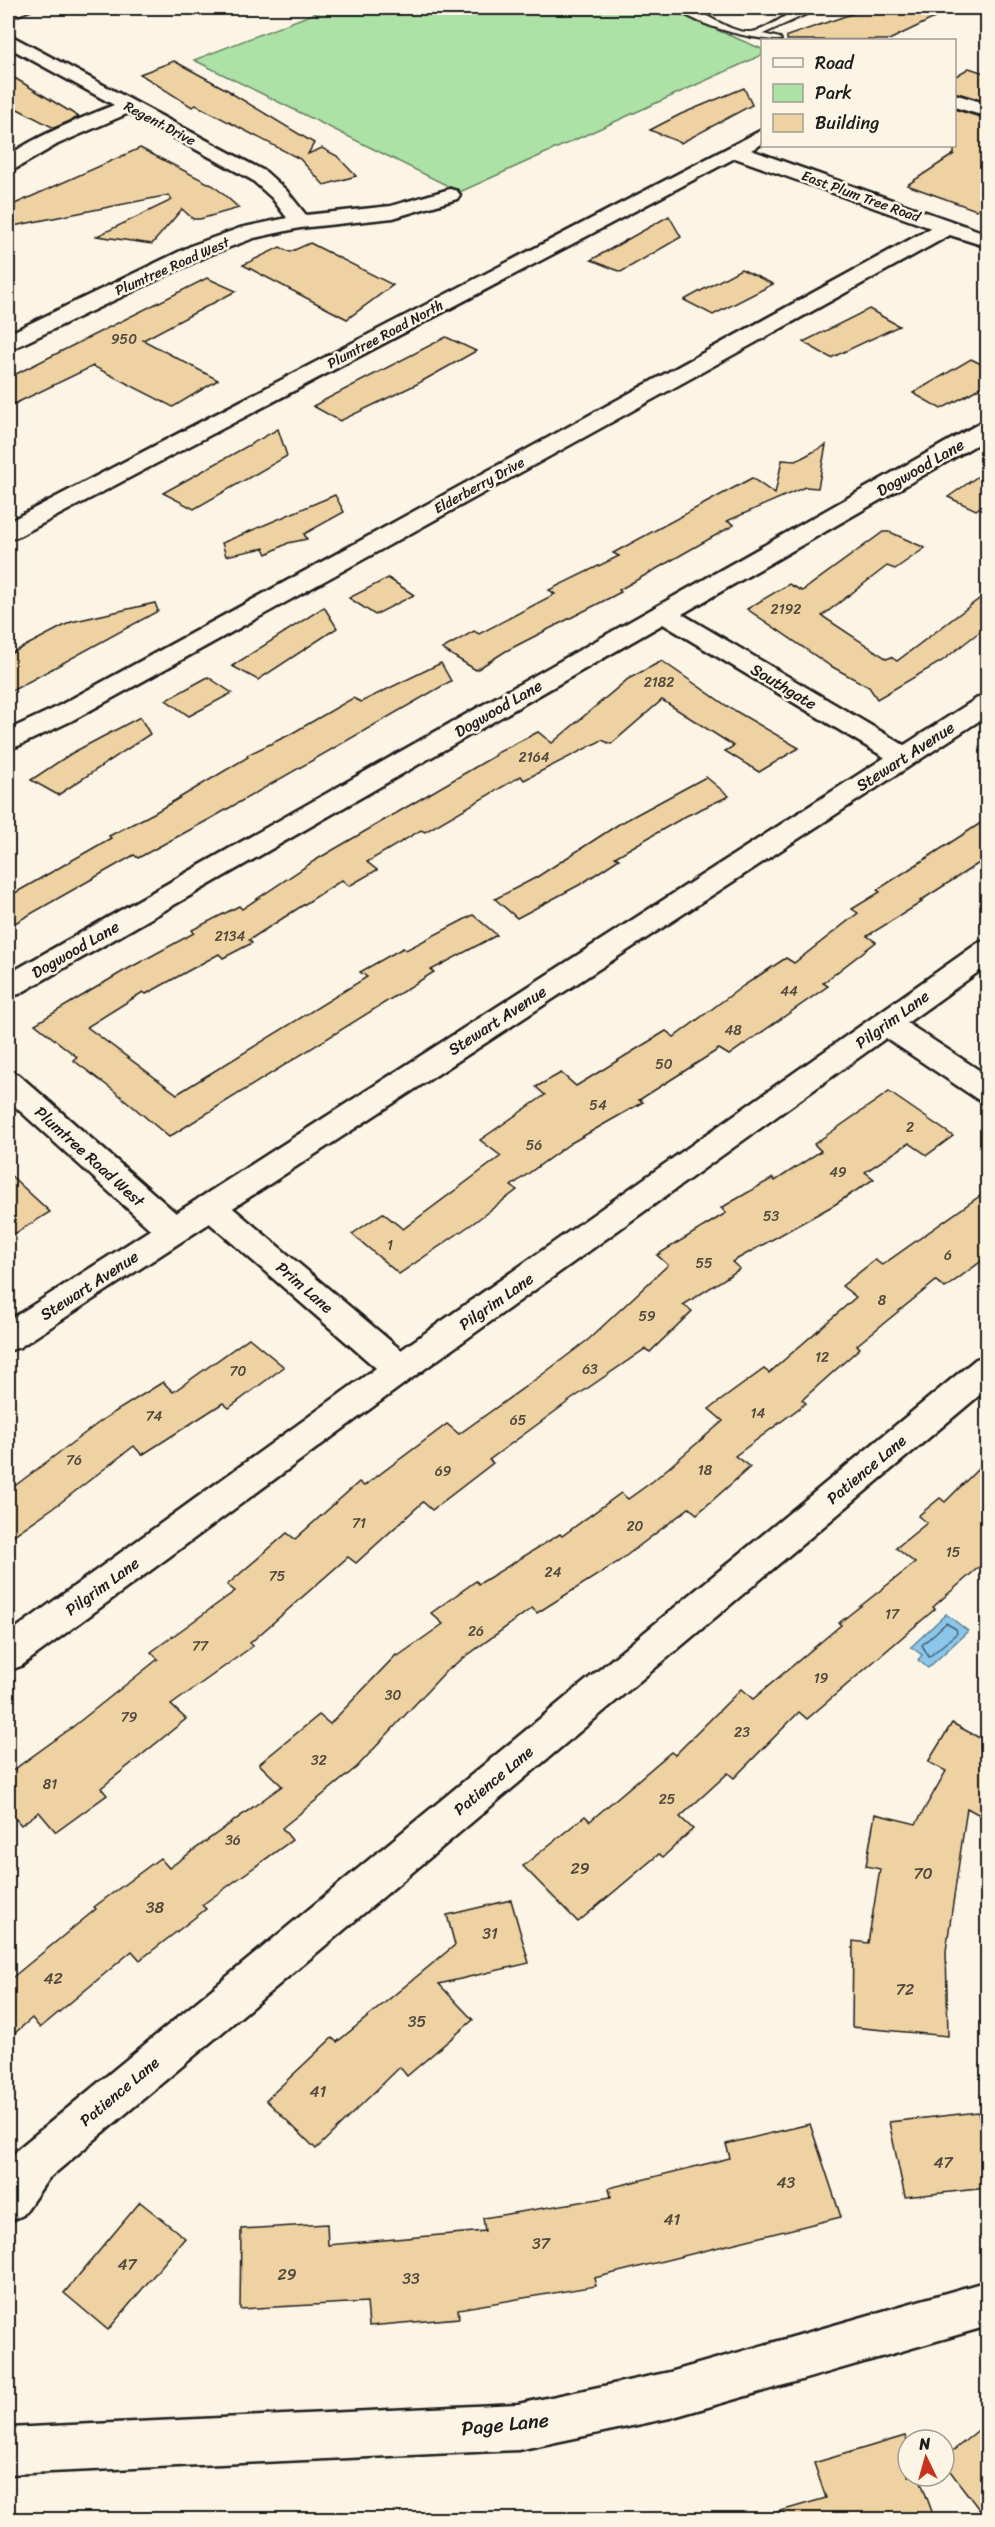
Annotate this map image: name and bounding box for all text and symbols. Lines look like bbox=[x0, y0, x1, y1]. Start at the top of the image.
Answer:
legend bbox=[761, 39, 956, 147]
text: Road bbox=[815, 47, 855, 79]
text: Park bbox=[815, 77, 852, 109]
street label: Regent Drive bbox=[119, 94, 200, 153]
text: Building bbox=[815, 107, 879, 139]
street label: East Plum Tree Road bbox=[798, 163, 925, 230]
street label: Plumtree Road West bbox=[111, 229, 235, 303]
street label: Plumtree Road North bbox=[322, 293, 448, 376]
house number: 950 bbox=[111, 327, 137, 352]
street label: Dogwood Lane bbox=[871, 430, 970, 504]
street label: Elderberry Drive bbox=[429, 450, 529, 521]
house number: 2192 bbox=[771, 597, 801, 622]
street label: Southgate bbox=[745, 655, 823, 718]
house number: 2182 bbox=[644, 670, 674, 695]
street label: Dogwood Lane bbox=[449, 671, 548, 745]
street label: Stewart Avenue bbox=[850, 713, 961, 799]
house number: 2164 bbox=[519, 745, 550, 770]
street label: Dogwood Lane bbox=[26, 912, 125, 986]
house number: 2134 bbox=[215, 924, 246, 949]
street label: Stewart Avenue bbox=[442, 977, 553, 1063]
house number: 44 bbox=[780, 979, 798, 1004]
street label: Pilgrim Lane bbox=[849, 982, 936, 1057]
house number: 48 bbox=[724, 1018, 742, 1043]
house number: 50 bbox=[655, 1052, 673, 1077]
house number: 54 bbox=[589, 1093, 607, 1118]
street label: Plumtree Road West bbox=[28, 1098, 152, 1215]
house number: 2 bbox=[906, 1115, 914, 1140]
house number: 56 bbox=[526, 1133, 542, 1158]
house number: 49 bbox=[829, 1160, 847, 1185]
house number: 53 bbox=[763, 1204, 779, 1229]
house number: 1 bbox=[387, 1233, 393, 1258]
street label: Stewart Avenue bbox=[34, 1242, 145, 1328]
house number: 6 bbox=[944, 1243, 952, 1268]
house number: 55 bbox=[695, 1251, 713, 1276]
street label: Prim Lane bbox=[269, 1254, 340, 1321]
street label: Pilgrim Lane bbox=[453, 1265, 540, 1338]
house number: 8 bbox=[878, 1288, 887, 1313]
house number: 59 bbox=[638, 1304, 656, 1329]
house number: 12 bbox=[815, 1345, 829, 1370]
house number: 63 bbox=[582, 1357, 598, 1382]
house number: 70 bbox=[230, 1359, 247, 1384]
house number: 14 bbox=[751, 1401, 766, 1426]
house number: 74 bbox=[146, 1404, 163, 1429]
house number: 65 bbox=[510, 1408, 527, 1433]
street label: Patience Lane bbox=[820, 1427, 913, 1512]
house number: 76 bbox=[66, 1448, 82, 1473]
house number: 18 bbox=[698, 1458, 713, 1483]
house number: 69 bbox=[435, 1459, 452, 1484]
house number: 71 bbox=[352, 1511, 366, 1536]
house number: 20 bbox=[627, 1514, 644, 1539]
house number: 15 bbox=[946, 1540, 961, 1565]
street label: Pilgrim Lane bbox=[59, 1549, 146, 1624]
house number: 24 bbox=[545, 1560, 562, 1585]
house number: 75 bbox=[269, 1564, 286, 1589]
house number: 17 bbox=[885, 1602, 900, 1627]
house number: 26 bbox=[468, 1619, 484, 1644]
house number: 77 bbox=[192, 1634, 209, 1659]
house number: 19 bbox=[814, 1666, 829, 1691]
house number: 30 bbox=[385, 1683, 401, 1708]
house number: 79 bbox=[121, 1705, 138, 1730]
house number: 23 bbox=[734, 1720, 750, 1745]
street label: Patience Lane bbox=[447, 1738, 540, 1823]
house number: 32 bbox=[311, 1748, 327, 1773]
house number: 81 bbox=[43, 1772, 57, 1797]
house number: 25 bbox=[659, 1787, 676, 1812]
house number: 36 bbox=[225, 1828, 241, 1853]
house number: 29 bbox=[570, 1854, 590, 1883]
house number: 70 bbox=[913, 1859, 933, 1888]
house number: 38 bbox=[146, 1893, 165, 1922]
house number: 31 bbox=[482, 1919, 498, 1948]
house number: 42 bbox=[43, 1964, 63, 1993]
house number: 72 bbox=[896, 1975, 914, 2004]
house number: 35 bbox=[408, 2007, 427, 2036]
street label: Patience Lane bbox=[73, 2049, 166, 2134]
house number: 41 bbox=[310, 2077, 327, 2106]
house number: 47 bbox=[933, 2148, 953, 2177]
house number: 43 bbox=[777, 2168, 796, 2197]
house number: 41 bbox=[664, 2205, 681, 2234]
house number: 37 bbox=[532, 2229, 551, 2258]
house number: 47 bbox=[117, 2250, 137, 2279]
house number: 29 bbox=[277, 2260, 297, 2289]
house number: 33 bbox=[402, 2264, 420, 2293]
street label: Page Lane bbox=[459, 2402, 551, 2447]
north arrow bbox=[896, 2428, 956, 2488]
text: N bbox=[917, 2429, 932, 2459]

